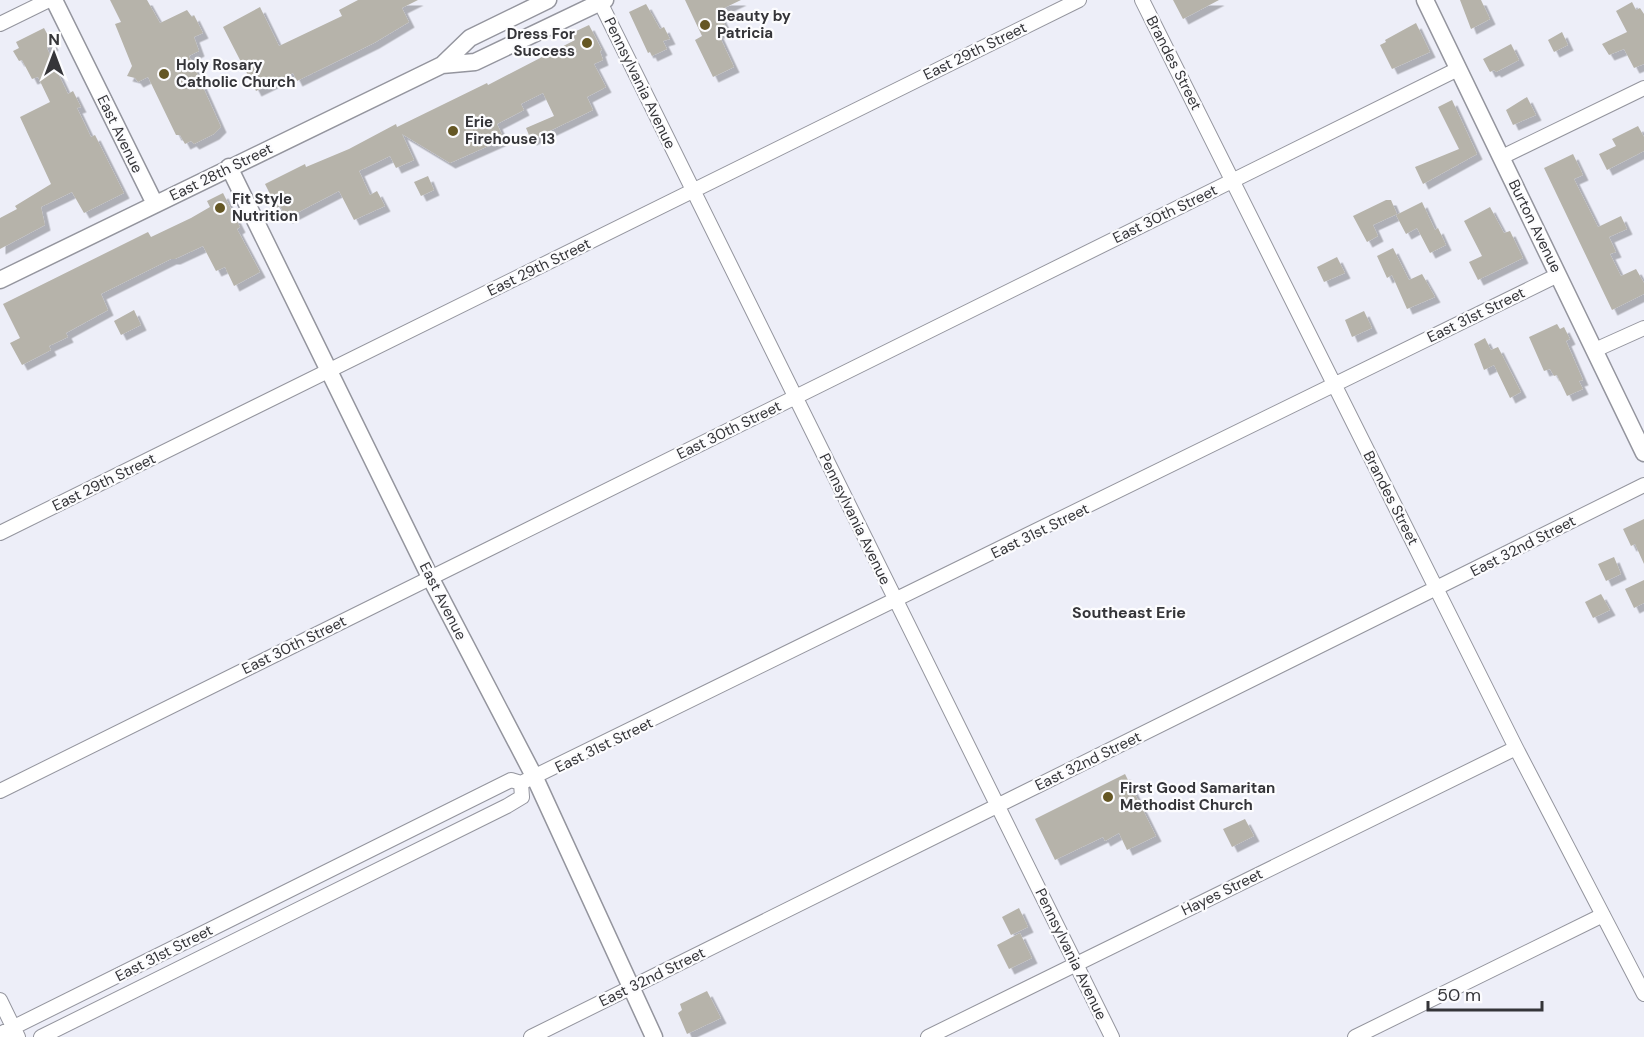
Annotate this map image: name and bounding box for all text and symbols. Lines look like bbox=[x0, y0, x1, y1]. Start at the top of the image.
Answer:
place label: Beauty by Patricia bbox=[717, 6, 791, 43]
street label: Brandes Street bbox=[1142, 12, 1206, 114]
street label: Pennsylvania Avenue bbox=[599, 14, 681, 152]
street label: East 29th Street bbox=[920, 17, 1030, 85]
marker: Beauty by Patricia bbox=[698, 18, 712, 32]
north arrow bbox=[24, 24, 84, 84]
place label: Dress For Success bbox=[507, 24, 575, 61]
text: N bbox=[48, 29, 60, 50]
marker: Dress For Success bbox=[580, 36, 594, 50]
place label: Holy Rosary Catholic Church bbox=[176, 55, 295, 92]
marker: Holy Rosary Catholic Church bbox=[157, 67, 171, 81]
street label: East Avenue bbox=[92, 92, 148, 176]
place label: Erie Firehouse 13 bbox=[465, 112, 555, 149]
marker: Erie Firehouse 13 bbox=[446, 124, 460, 138]
street label: East 28th Street bbox=[166, 138, 276, 206]
street label: Burton Avenue bbox=[1504, 176, 1566, 276]
street label: East 30th Street bbox=[1109, 180, 1221, 248]
place label: Fit Style Nutrition bbox=[232, 189, 298, 226]
marker: Fit Style Nutrition bbox=[213, 201, 227, 215]
street label: East 29th Street bbox=[484, 233, 594, 301]
street label: East 31st Street bbox=[1424, 283, 1528, 347]
street label: East 30th Street bbox=[673, 396, 785, 464]
street label: Brandes Street bbox=[1359, 447, 1423, 549]
street label: East 29th Street bbox=[49, 448, 159, 516]
street label: Pennsylvania Avenue bbox=[814, 450, 896, 588]
street label: East 31st Street bbox=[988, 499, 1092, 563]
street label: East 32nd Street bbox=[1467, 511, 1579, 581]
street label: East Avenue bbox=[415, 559, 471, 643]
district label: Southeast Erie bbox=[1072, 602, 1186, 623]
street label: East 30th Street bbox=[238, 611, 350, 679]
street label: East 31st Street bbox=[552, 713, 656, 777]
street label: East 32nd Street bbox=[1032, 727, 1144, 795]
place label: First Good Samaritan Methodist Church bbox=[1120, 778, 1275, 815]
marker: First Good Samaritan Methodist Church bbox=[1101, 790, 1115, 804]
street label: Hayes Street bbox=[1178, 864, 1266, 920]
street label: Pennsylvania Avenue bbox=[1030, 885, 1112, 1023]
street label: East 31st Street bbox=[112, 920, 216, 986]
street label: East 32nd Street bbox=[596, 943, 708, 1011]
scale bar bbox=[1428, 974, 1542, 1012]
text: 50 m bbox=[1437, 983, 1481, 1007]

